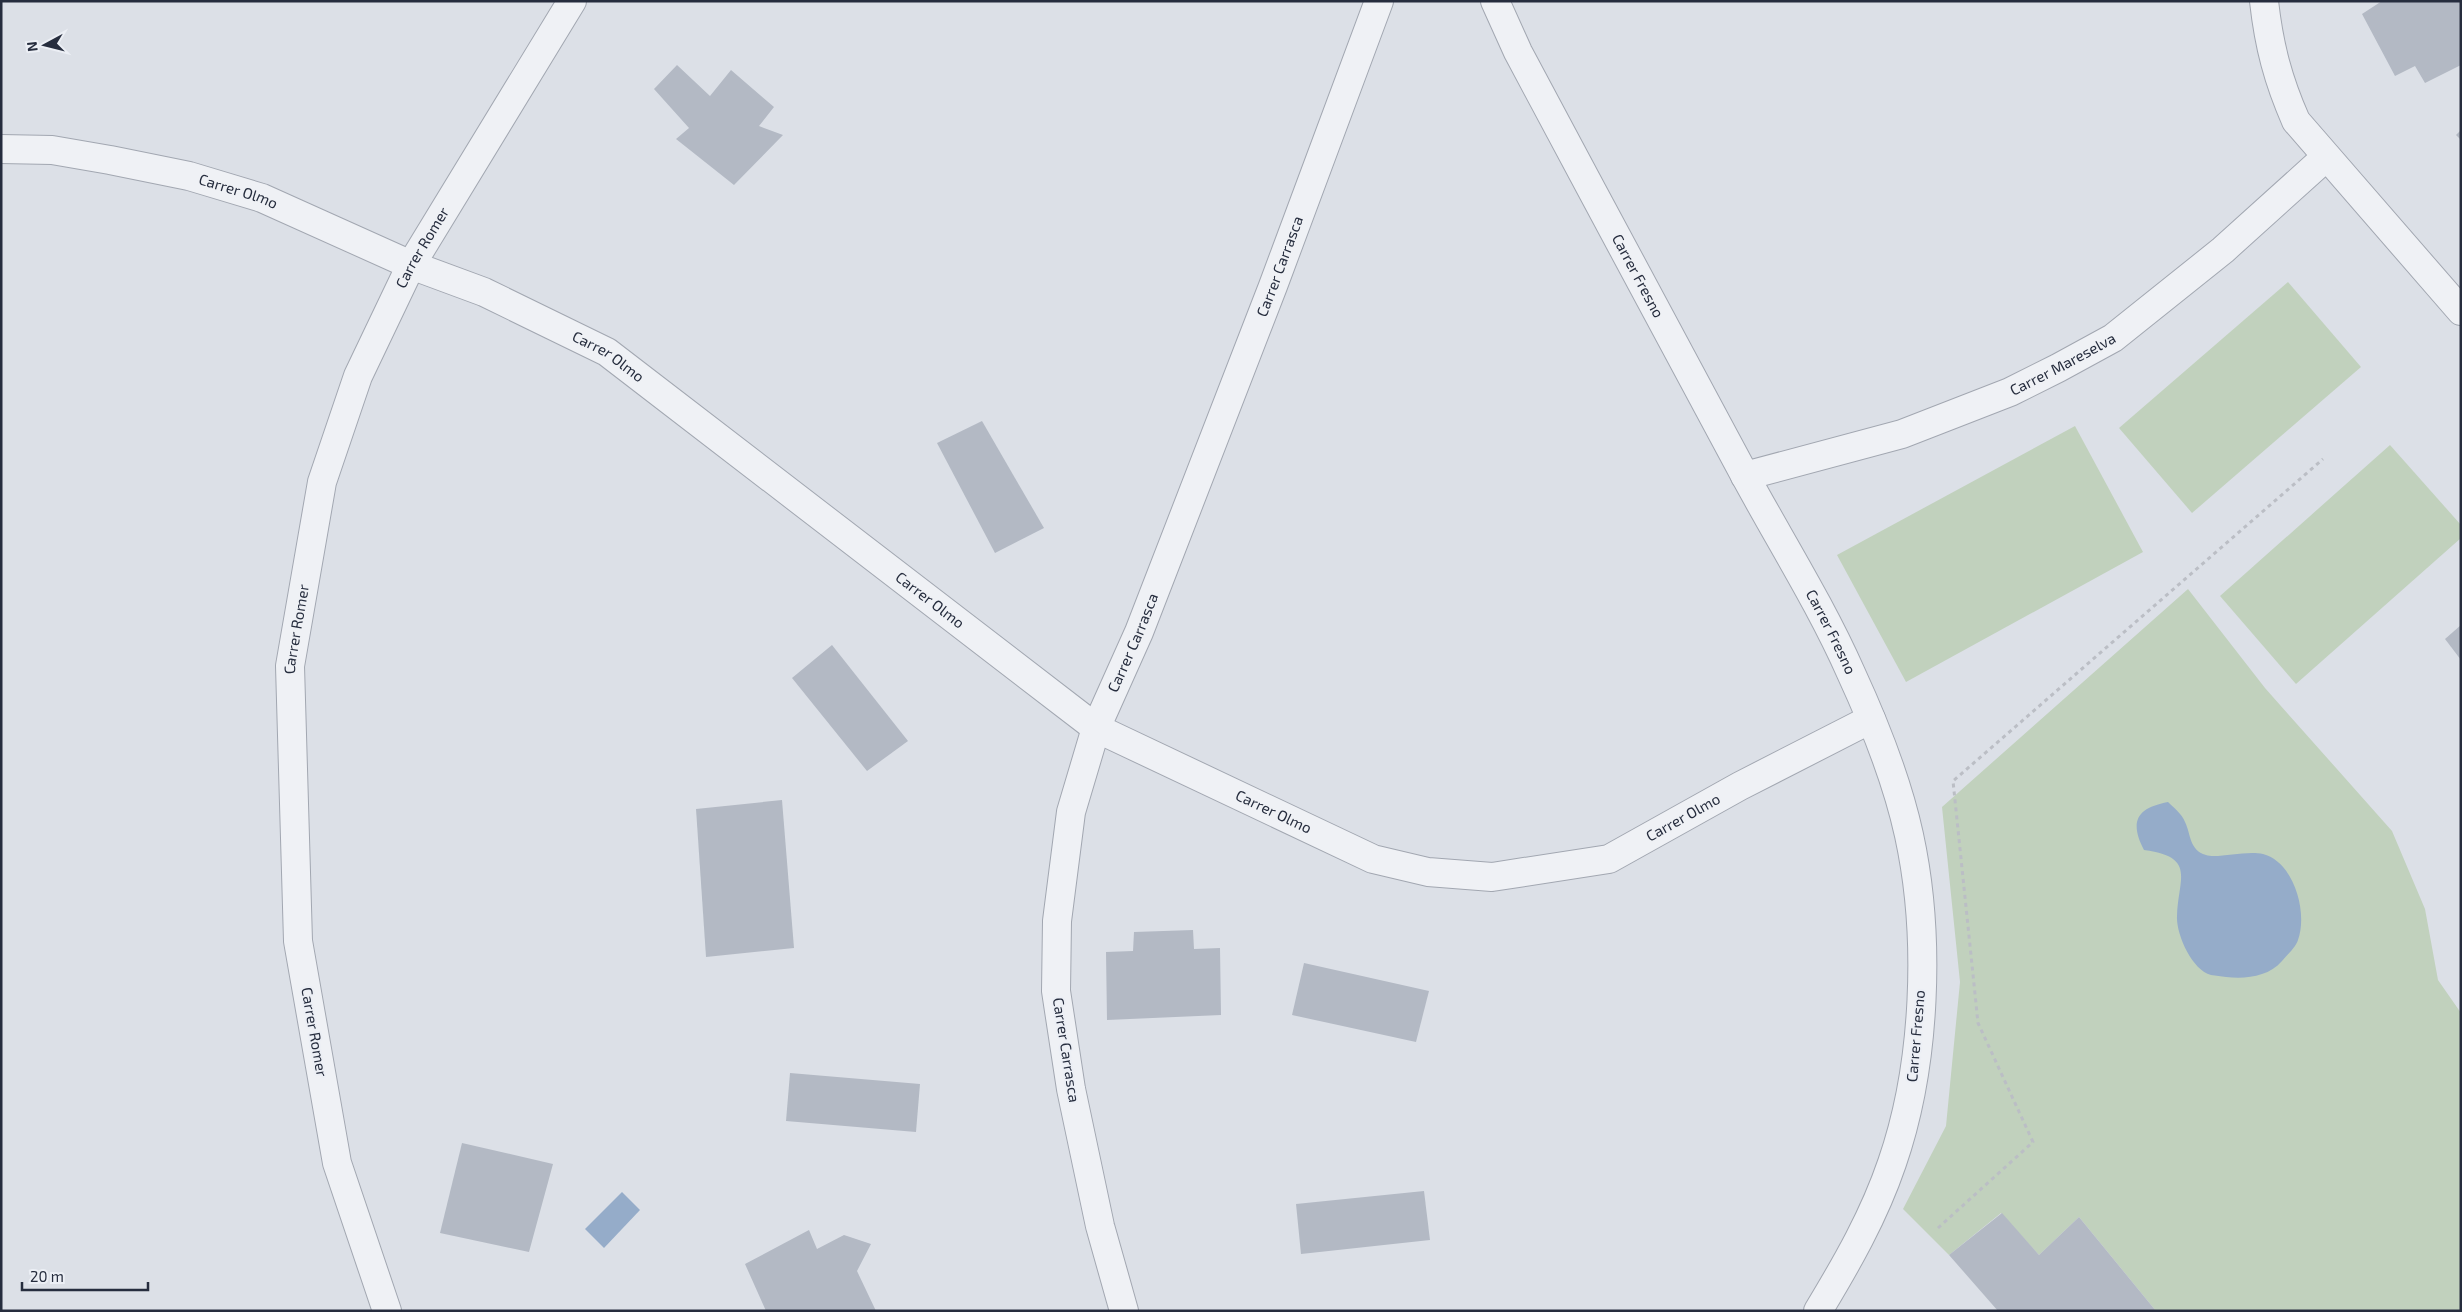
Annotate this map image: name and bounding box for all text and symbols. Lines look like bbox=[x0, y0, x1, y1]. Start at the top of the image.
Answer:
north arrow bbox=[20, 20, 70, 70]
text: N bbox=[23, 41, 41, 53]
street label: Carrer Olmo bbox=[197, 169, 281, 212]
street label: Carrer Romer bbox=[391, 204, 452, 291]
street label: Carrer Carrasca bbox=[1252, 213, 1306, 319]
street label: Carrer Fresno bbox=[1609, 231, 1668, 321]
street label: Carrer Olmo bbox=[570, 326, 648, 385]
street label: Carrer Mareselva bbox=[2006, 328, 2118, 399]
street label: Carrer Olmo bbox=[892, 567, 968, 632]
street label: Carrer Romer bbox=[280, 583, 312, 674]
street label: Carrer Fresno bbox=[1803, 586, 1860, 677]
street label: Carrer Carrasca bbox=[1103, 590, 1161, 695]
street label: Carrer Olmo bbox=[1233, 785, 1315, 837]
street label: Carrer Olmo bbox=[1642, 789, 1723, 845]
street label: Carrer Romer bbox=[298, 986, 332, 1078]
street label: Carrer Fresno bbox=[1902, 989, 1928, 1083]
street label: Carrer Carrasca bbox=[1050, 996, 1084, 1104]
scale bar bbox=[22, 1260, 149, 1292]
text: 20 m bbox=[30, 1267, 64, 1285]

